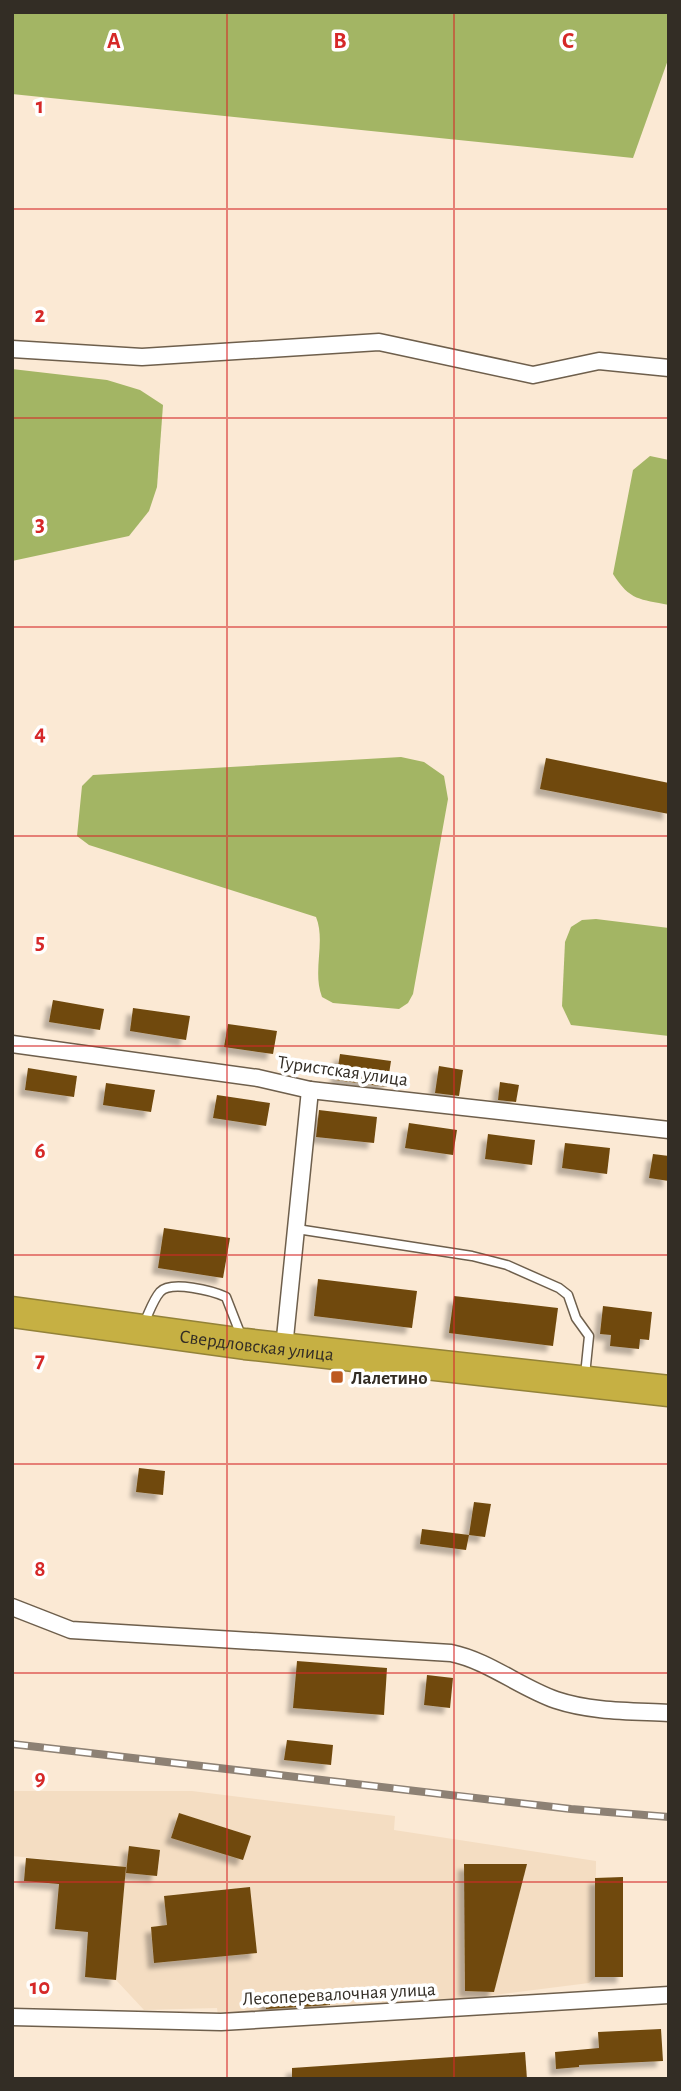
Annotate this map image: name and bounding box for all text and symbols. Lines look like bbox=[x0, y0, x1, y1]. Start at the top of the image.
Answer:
text: A bbox=[107, 30, 121, 53]
text: B bbox=[333, 30, 347, 53]
text: C bbox=[562, 30, 574, 53]
text: 1 bbox=[36, 95, 44, 118]
text: 2 bbox=[35, 304, 46, 327]
text: 3 bbox=[35, 513, 45, 536]
text: 4 bbox=[34, 722, 46, 745]
text: 5 bbox=[35, 931, 45, 954]
street label: Туристская улица bbox=[276, 1053, 409, 1090]
text: 6 bbox=[34, 1140, 46, 1163]
street label: Свердловская улица bbox=[178, 1327, 335, 1365]
text: 7 bbox=[35, 1349, 45, 1372]
marker: Лалетино bbox=[329, 1369, 345, 1385]
place label: Лалетино bbox=[351, 1369, 428, 1388]
text: 8 bbox=[34, 1558, 46, 1581]
text: 9 bbox=[34, 1767, 46, 1790]
text: 10 bbox=[30, 1976, 50, 1999]
street label: Лесоперевалочная улица bbox=[242, 1980, 436, 2009]

